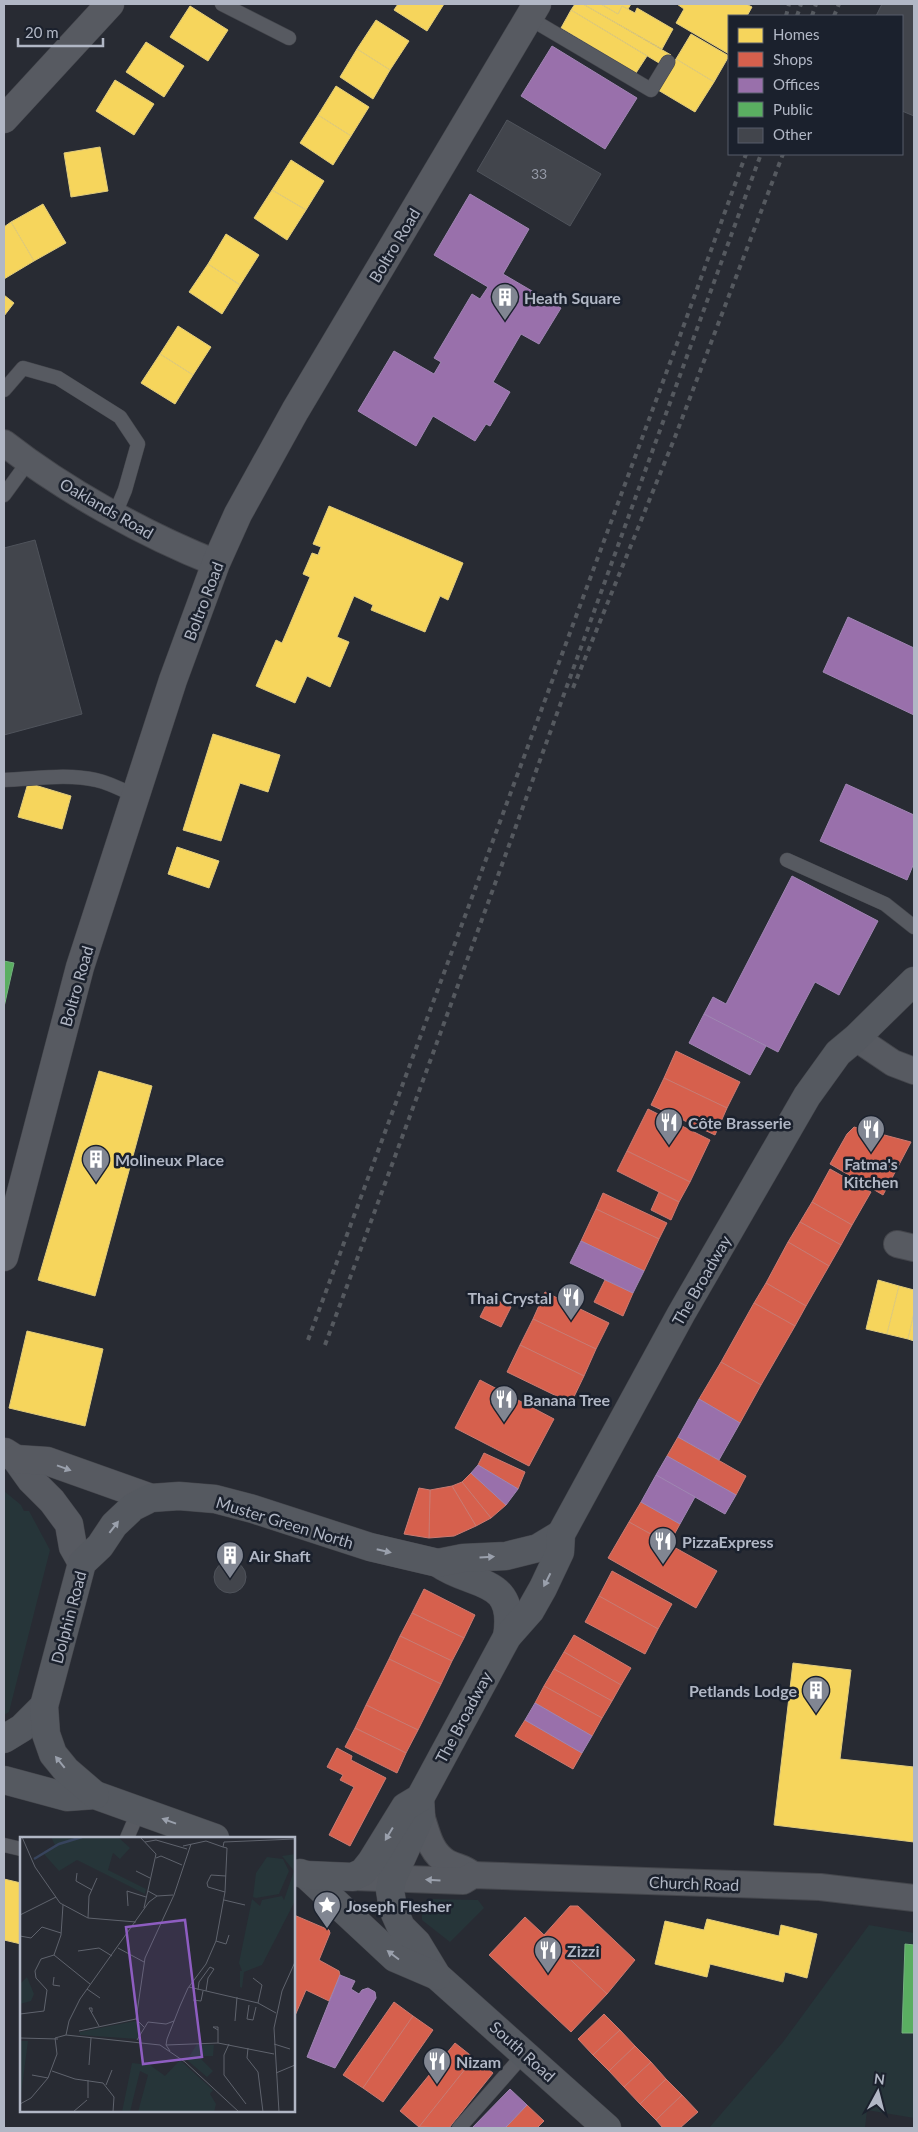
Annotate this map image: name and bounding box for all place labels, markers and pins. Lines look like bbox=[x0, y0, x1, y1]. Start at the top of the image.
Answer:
building icon: Heath Square bbox=[490, 282, 520, 321]
place label: Heath Square bbox=[524, 288, 621, 307]
restaurant icon: Côte Brasserie bbox=[654, 1107, 684, 1146]
place label: Côte Brasserie bbox=[688, 1113, 792, 1132]
restaurant icon: Fatma's Kitchen bbox=[856, 1114, 886, 1153]
building icon: Molineux Place bbox=[81, 1144, 111, 1183]
place label: Molineux Place bbox=[115, 1150, 224, 1169]
place label: Fatma's Kitchen bbox=[843, 1154, 899, 1191]
restaurant icon: Thai Crystal bbox=[556, 1282, 586, 1321]
place label: Thai Crystal bbox=[468, 1288, 552, 1307]
restaurant icon: Banana Tree bbox=[489, 1384, 519, 1423]
place label: Banana Tree bbox=[523, 1390, 610, 1409]
restaurant icon: PizzaExpress bbox=[648, 1526, 678, 1565]
place label: PizzaExpress bbox=[682, 1532, 774, 1551]
building icon: Air Shaft bbox=[215, 1540, 245, 1579]
place label: Air Shaft bbox=[248, 1546, 311, 1565]
building icon: Petlands Lodge bbox=[801, 1675, 831, 1714]
place label: Petlands Lodge bbox=[689, 1681, 797, 1700]
place icon: Joseph Flesher bbox=[312, 1890, 342, 1929]
place label: Joseph Flesher bbox=[346, 1896, 451, 1915]
restaurant icon: Zizzi bbox=[533, 1935, 563, 1974]
place label: Zizzi bbox=[567, 1941, 600, 1960]
restaurant icon: Nizam bbox=[422, 2046, 452, 2085]
place label: Nizam bbox=[456, 2052, 501, 2071]

